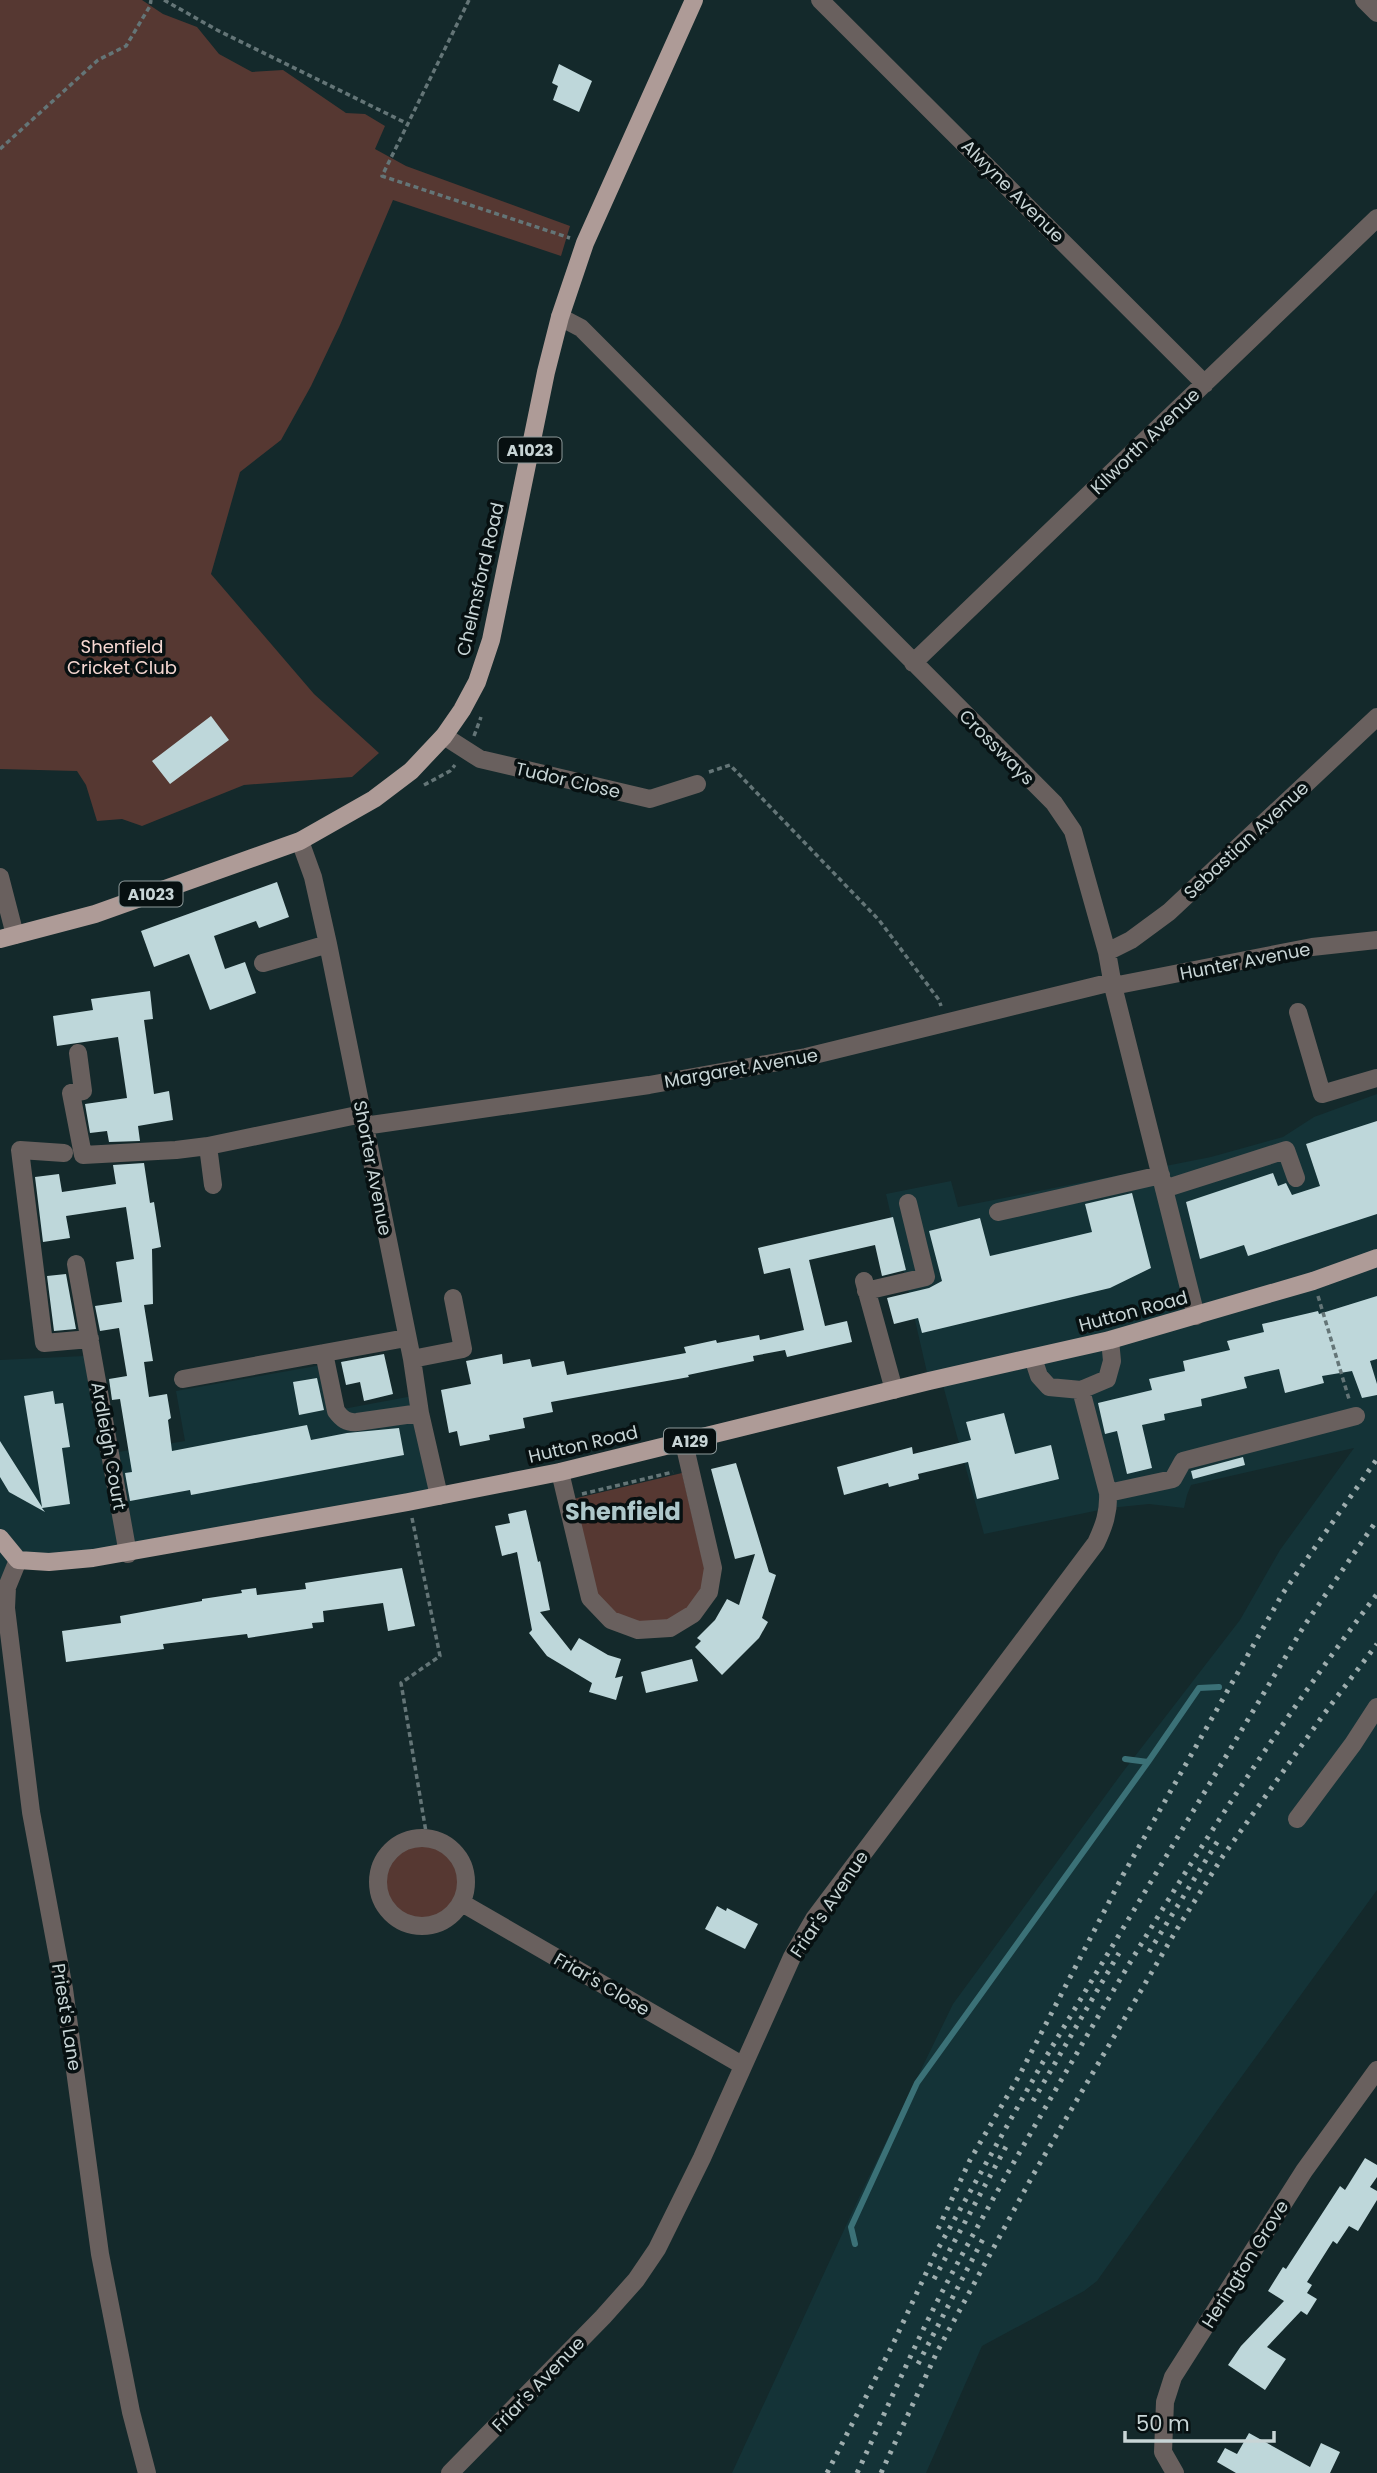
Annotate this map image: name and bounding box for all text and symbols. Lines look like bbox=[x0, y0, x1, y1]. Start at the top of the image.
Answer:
street label: Alwyne Avenue bbox=[956, 134, 1070, 248]
street label: Kilworth Avenue bbox=[1085, 382, 1205, 500]
road number: A1023 bbox=[498, 438, 562, 463]
street label: Chelmsford Road bbox=[450, 500, 510, 658]
park label: Shenfield Cricket Club bbox=[67, 634, 177, 680]
street label: Crossways bbox=[954, 704, 1040, 790]
street label: Tudor Close bbox=[513, 756, 623, 804]
street label: Sebastian Avenue bbox=[1178, 775, 1314, 905]
road number: A1023 bbox=[120, 881, 182, 906]
street label: Hunter Avenue bbox=[1178, 936, 1312, 986]
street label: Margaret Avenue bbox=[662, 1042, 820, 1094]
street label: Shorter Avenue bbox=[348, 1098, 398, 1238]
street label: Hutton Road bbox=[1076, 1284, 1190, 1338]
street label: Ardleigh Court bbox=[85, 1380, 133, 1512]
street label: Hutton Road bbox=[526, 1419, 640, 1469]
road number: A129 bbox=[664, 1428, 716, 1454]
district label: Shenfield bbox=[565, 1495, 681, 1528]
street label: Friar's Avenue bbox=[784, 1846, 874, 1962]
street label: Friar's Close bbox=[550, 1947, 654, 2021]
street label: Priest's Lane bbox=[46, 1962, 88, 2072]
street label: Herington Grove bbox=[1196, 2195, 1294, 2333]
street label: Friar's Avenue bbox=[486, 2331, 590, 2437]
scale bar bbox=[1125, 2400, 1274, 2444]
text: 50 m bbox=[1136, 2409, 1190, 2438]

